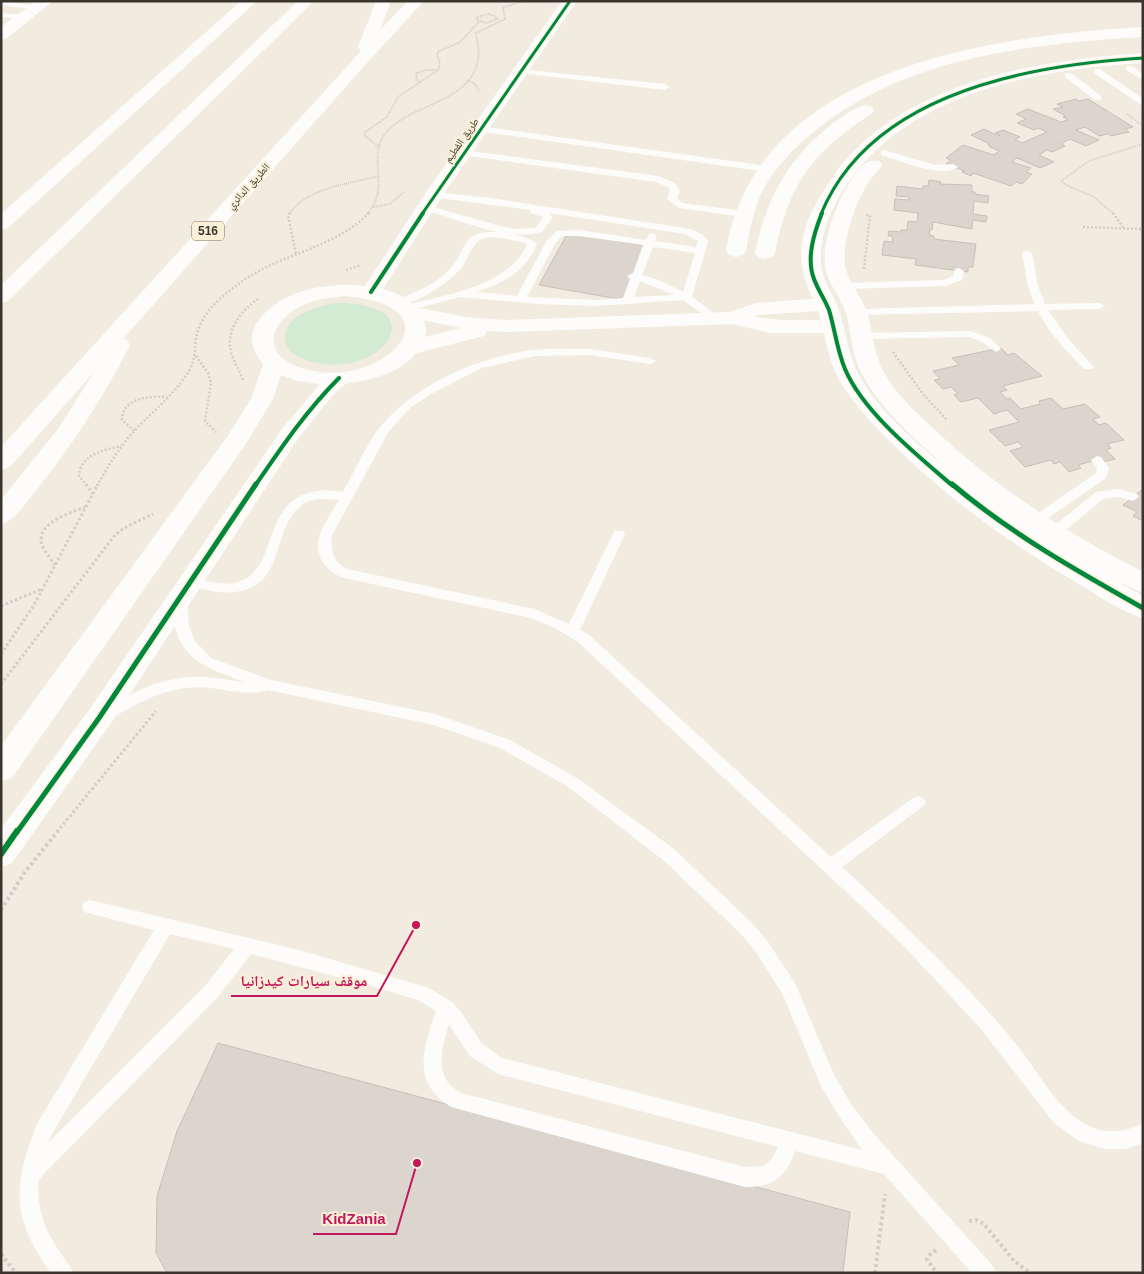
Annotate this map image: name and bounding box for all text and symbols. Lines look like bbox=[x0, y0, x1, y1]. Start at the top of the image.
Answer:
street label: طريق الفطيم bbox=[441, 115, 482, 166]
street label: الطريق الدائري bbox=[224, 161, 274, 213]
road number: 516 bbox=[192, 222, 224, 240]
callout: موقف سيارات كيدزانيا bbox=[231, 966, 377, 996]
text: موقف سيارات كيدزانيا bbox=[241, 972, 367, 989]
callout: KidZania bbox=[313, 1204, 396, 1234]
text: KidZania bbox=[322, 1210, 386, 1227]

